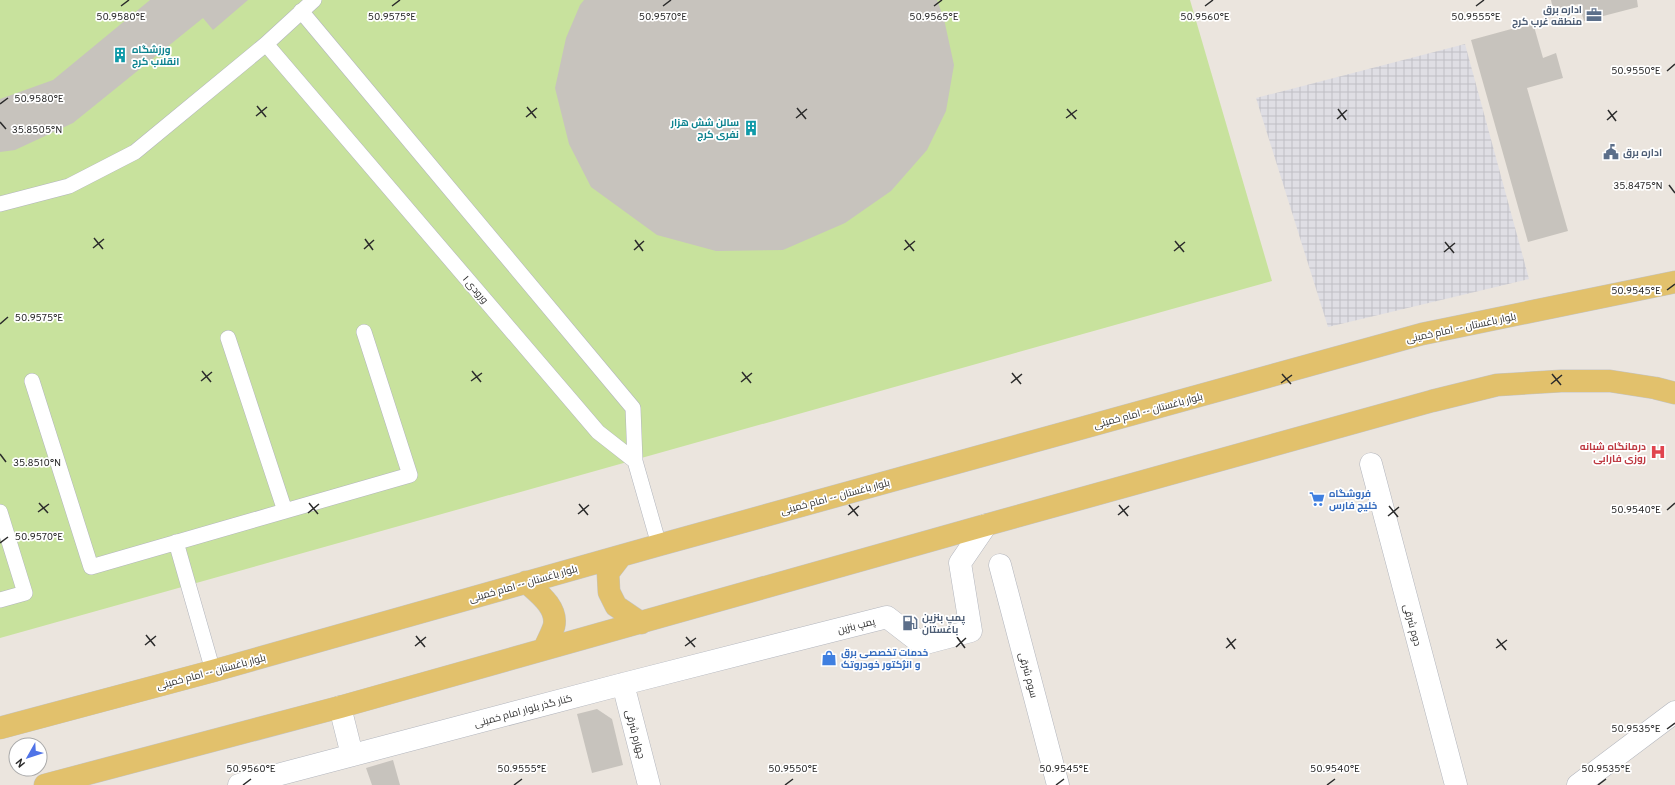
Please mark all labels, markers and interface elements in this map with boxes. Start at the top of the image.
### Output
place label: اداره برق منطقه غرب کرج [1512,4,1582,29]
office icon: اداره برق منطقه غرب کرج [1585,6,1603,24]
text: 50.9580°E [96,11,146,24]
text: 50.9575°E [368,11,416,24]
text: 50.9570°E [639,11,687,24]
text: 50.9565°E [909,11,959,24]
text: 50.9560°E [1180,11,1230,24]
text: 50.9555°E [1451,11,1501,24]
place label: ورزشگاه انقلاب کرج [132,44,179,69]
building icon: ورزشگاه انقلاب کرج [111,46,129,64]
text: 50.9550°E [1611,65,1661,78]
text: 50.9580°E [14,93,64,106]
place label: سالن شش هزار نفری کرج [670,117,739,142]
building icon: سالن شش هزار نفری کرج [742,119,760,137]
text: 35.8505°N [12,124,62,137]
public building icon: اداره برق [1602,143,1620,161]
place label: اداره برق [1623,147,1662,160]
text: 35.8475°N [1613,180,1663,193]
street label: ورودی ۱ [459,273,491,307]
text: 50.9545°E [1611,285,1661,298]
street label: بلوار باغستان -- امام خمینی [1405,310,1518,346]
text: 50.9575°E [15,312,63,325]
street label: بلوار باغستان -- امام خمینی [1092,391,1204,432]
place label: درمانگاه شبانه روزی فارابی [1580,441,1646,466]
hospital icon: درمانگاه شبانه روزی فارابی [1649,443,1667,461]
text: 35.8510°N [13,457,61,470]
street label: بلوار باغستان -- امام خمینی [779,477,891,518]
place label: فروشگاه خلیج فارس [1329,488,1377,513]
supermarket icon: فروشگاه خلیج فارس [1308,490,1326,508]
text: 50.9540°E [1611,504,1661,517]
text: 50.9570°E [15,531,63,544]
street label: بلوار باغستان -- امام خمینی [468,563,579,606]
street label: دوم شرقی [1400,603,1423,648]
place label: پمپ بنزین باغستان [922,612,965,637]
fuel station icon: پمپ بنزین باغستان [901,614,919,632]
street label: پمپ بنزین [836,615,877,637]
place label: خدمات تخصصی برق و انژکتور خودروتک [841,647,929,672]
shop icon: خدمات تخصصی برق و انژکتور خودروتک [820,649,838,667]
street label: سوم شرقی [1015,651,1040,700]
street label: بلوار باغستان -- امام خمینی [155,652,267,693]
street label: کنار گذر بلوار امام خمینی [473,692,574,731]
street label: چهارم شرقی [622,708,647,760]
text: 50.9535°E [1611,723,1661,736]
north arrow [8,737,48,777]
text: N [13,755,29,770]
text: 50.9560°E [226,763,276,776]
text: 50.9555°E [497,763,547,776]
text: 50.9550°E [768,763,818,776]
text: 50.9545°E [1039,763,1089,776]
text: 50.9540°E [1310,763,1360,776]
text: 50.9535°E [1581,763,1631,776]

